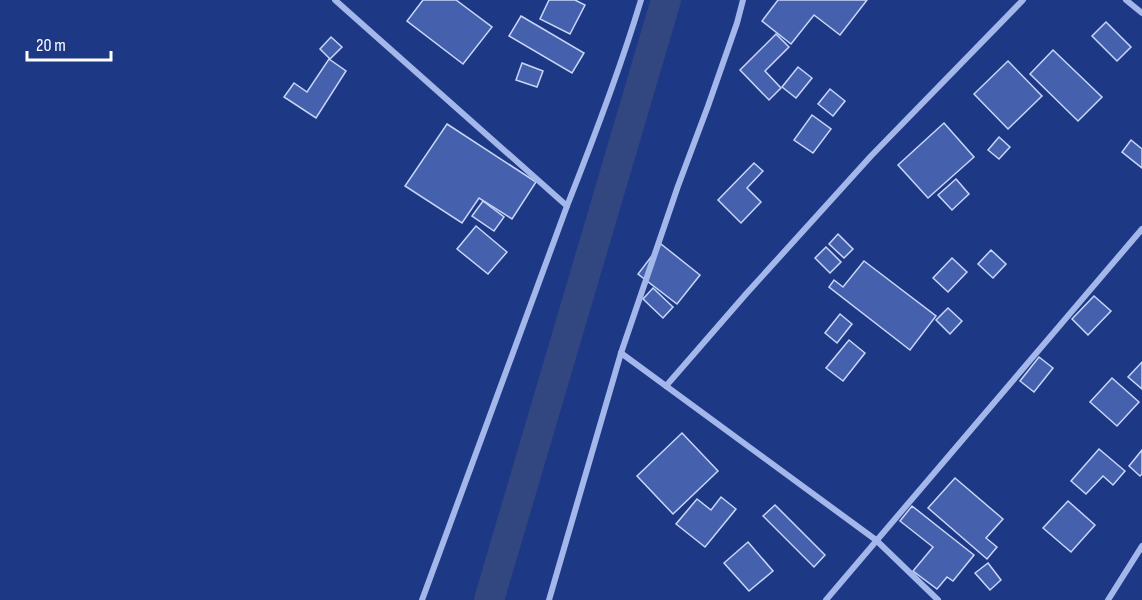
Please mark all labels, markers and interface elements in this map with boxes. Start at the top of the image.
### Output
scale bar [27,24,111,62]
text: 20 m [36,35,66,56]

